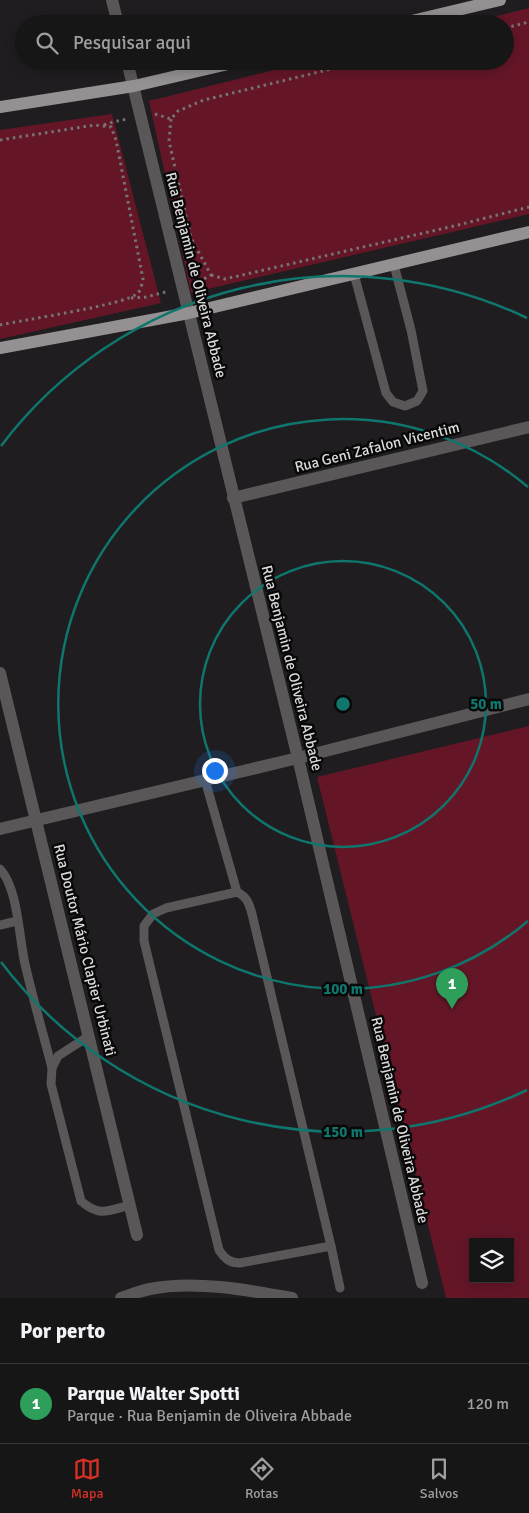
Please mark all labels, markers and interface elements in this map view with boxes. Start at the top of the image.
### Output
search box [15,15,514,70]
icon: search [33,29,61,57]
text: Pesquisar aqui [73,31,191,55]
street label: Rua Benjamin de Oliveira Abbade [162,170,230,380]
street label: Rua Geni Zafalon Vicentim [293,418,461,476]
street label: Rua Benjamin de Oliveira Abbade [258,563,326,773]
centre of rings [334,695,352,713]
text: 50 m [470,695,502,713]
your location [202,758,228,784]
street label: Rua Doutor Mário Clapier Urbinati [50,842,120,1058]
pin: 1 [436,968,468,1009]
text: 100 m [323,980,363,998]
street label: Rua Benjamin de Oliveira Abbade [367,1015,433,1225]
text: 150 m [323,1123,363,1141]
map controls [469,1238,514,1283]
button: layers [469,1238,514,1283]
text: Por perto [20,1318,105,1344]
text: Parque Walter Spotti [67,1382,240,1406]
text: 1 [32,1394,40,1414]
text: 120 m [467,1394,509,1414]
text: Parque · Rua Benjamin de Oliveira Abbade [67,1406,352,1426]
tab: Mapa [71,1455,104,1502]
tab: Rotas [245,1455,278,1502]
tab: Salvos [420,1455,458,1502]

